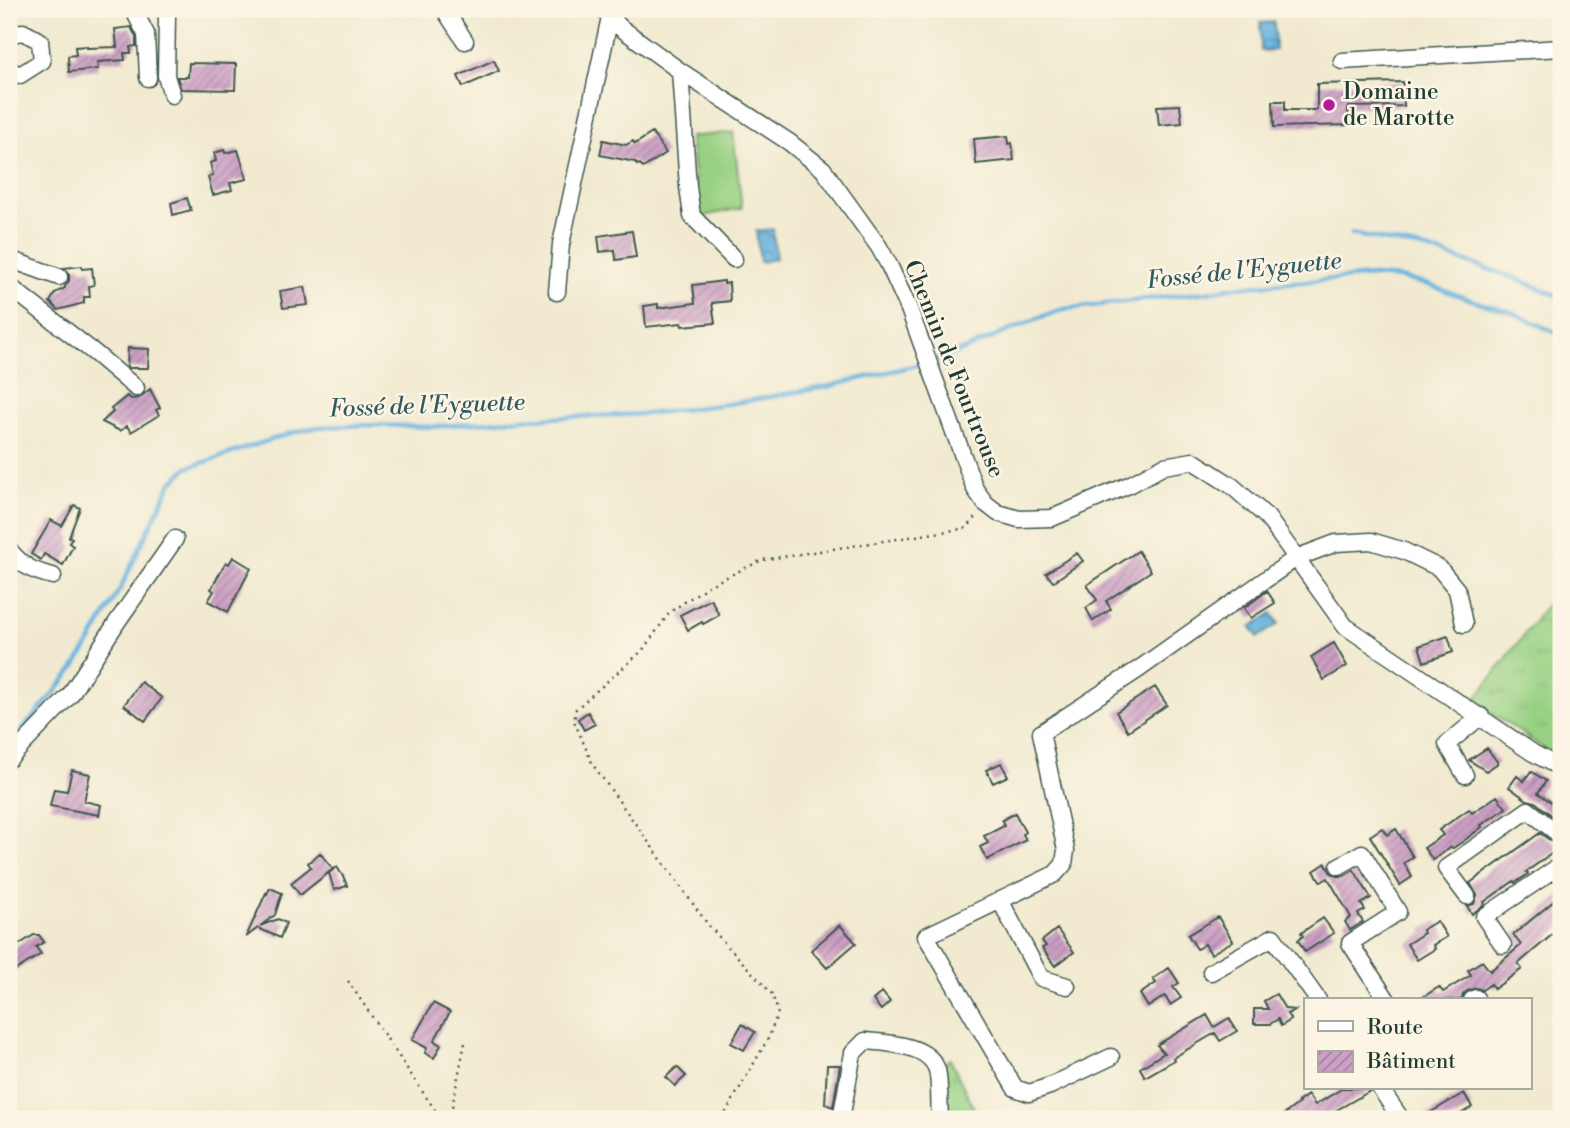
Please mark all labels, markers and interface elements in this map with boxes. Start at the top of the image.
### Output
place label: Domaine de Marotte [1343,78,1455,132]
marker: Domaine de Marotte [1321,97,1337,113]
water label: Fossé de l'Eyguette [1145,246,1343,296]
street label: Chemin de Fourtrouse [897,256,1011,482]
water label: Fossé de l'Eyguette [329,388,525,424]
legend [1304,998,1532,1090]
text: Route [1367,1015,1423,1041]
text: Bâtiment [1366,1049,1456,1075]

